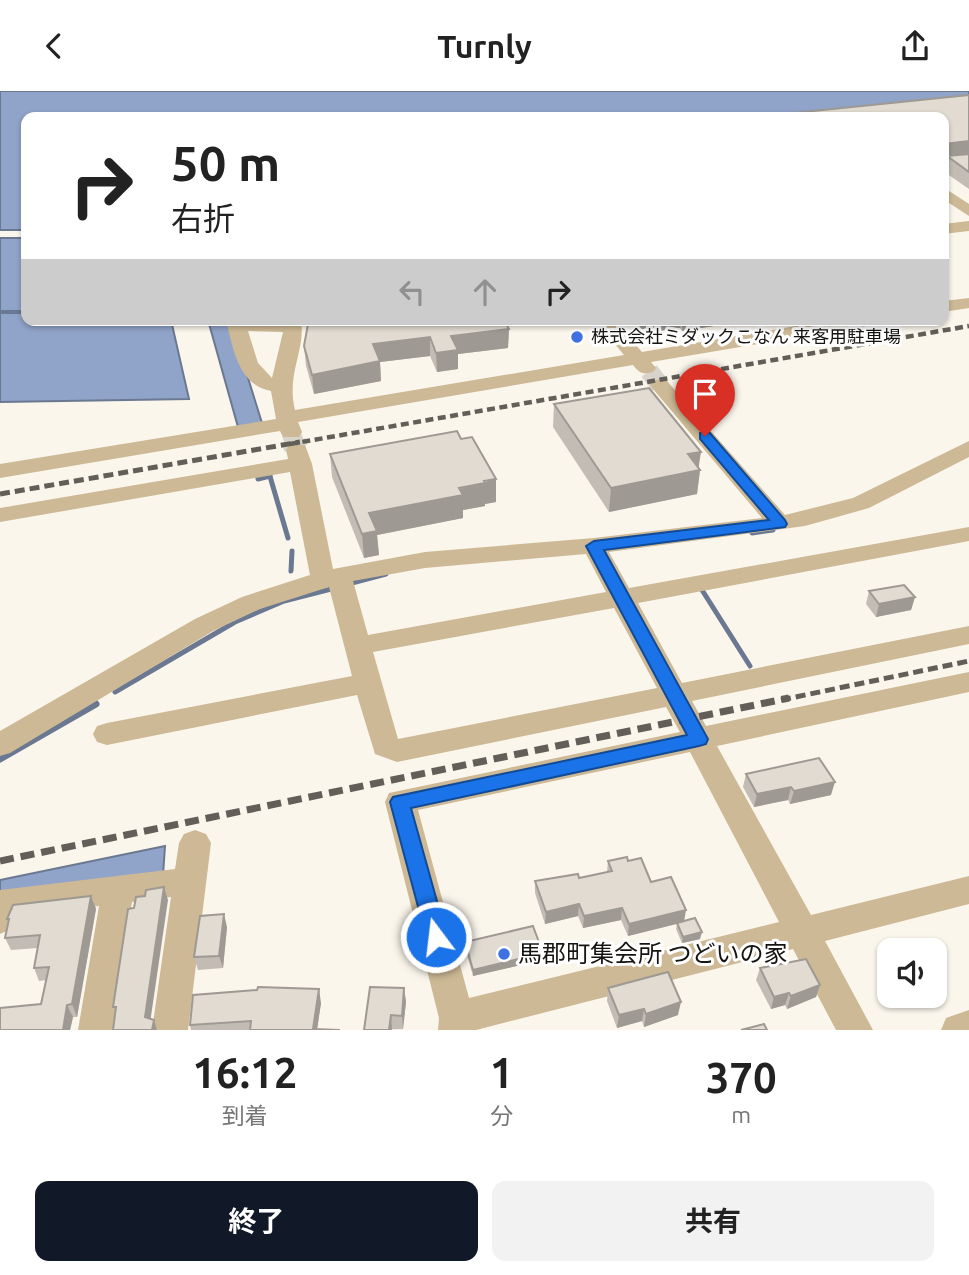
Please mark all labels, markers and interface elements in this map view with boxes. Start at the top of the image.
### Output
icon: back [35,27,73,65]
icon: share [896,27,934,65]
text: Turnly [437,28,532,64]
text: 50 m [171,135,280,190]
icon: right [56,140,147,231]
text: 右折 [171,200,235,236]
icon: left [393,273,431,311]
icon: ahead [466,273,504,311]
icon: right [539,273,577,311]
place label: 株式会社ミダックこなん 来客用駐車場 [591,326,901,346]
marker: 株式会社ミダックこなん 来客用駐車場 [569,329,585,345]
pin [675,364,735,436]
icon: arrive [686,375,724,413]
position arrow [399,900,473,974]
map controls [877,938,947,1008]
button: sound [877,938,947,1008]
place label: 馬郡町集会所 つどいの家 [518,940,788,967]
marker: 馬郡町集会所 つどいの家 [496,946,512,962]
text: 16:12 [192,1049,297,1096]
text: 1 [490,1049,513,1096]
text: 370 [706,1054,777,1101]
text: m [731,1102,751,1127]
text: 到着 [222,1103,268,1128]
text: 分 [490,1103,513,1128]
button: 終了 [35,1181,478,1261]
button: 共有 [492,1181,934,1261]

